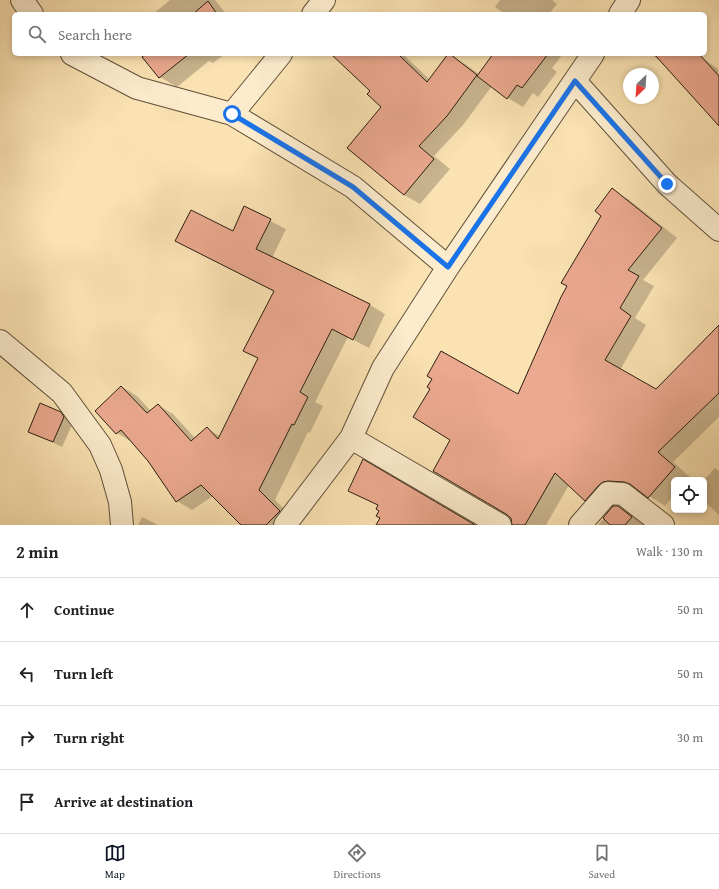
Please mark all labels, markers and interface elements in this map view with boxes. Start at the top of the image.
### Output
search box [12,12,707,56]
icon: search [26,23,48,45]
text: Search here [58,24,132,45]
north arrow [623,68,659,104]
route start [223,105,241,123]
route end [658,175,676,193]
map controls [671,477,707,513]
button: locate [671,477,707,513]
text: 2 min [16,539,58,564]
text: Walk · 130 m [636,542,703,561]
icon: ahead [16,599,38,621]
text: Continue [54,599,115,620]
text: 50 m [677,600,703,619]
icon: left [16,663,38,685]
text: Turn left [54,663,113,684]
text: 50 m [677,664,703,683]
icon: right [16,727,38,749]
text: Turn right [54,727,125,748]
text: 30 m [677,728,703,747]
icon: arrive [16,791,38,813]
text: Arrive at destination [54,791,193,812]
tab: Map [104,842,126,882]
tab: Directions [334,842,381,882]
tab: Saved [588,842,615,882]

